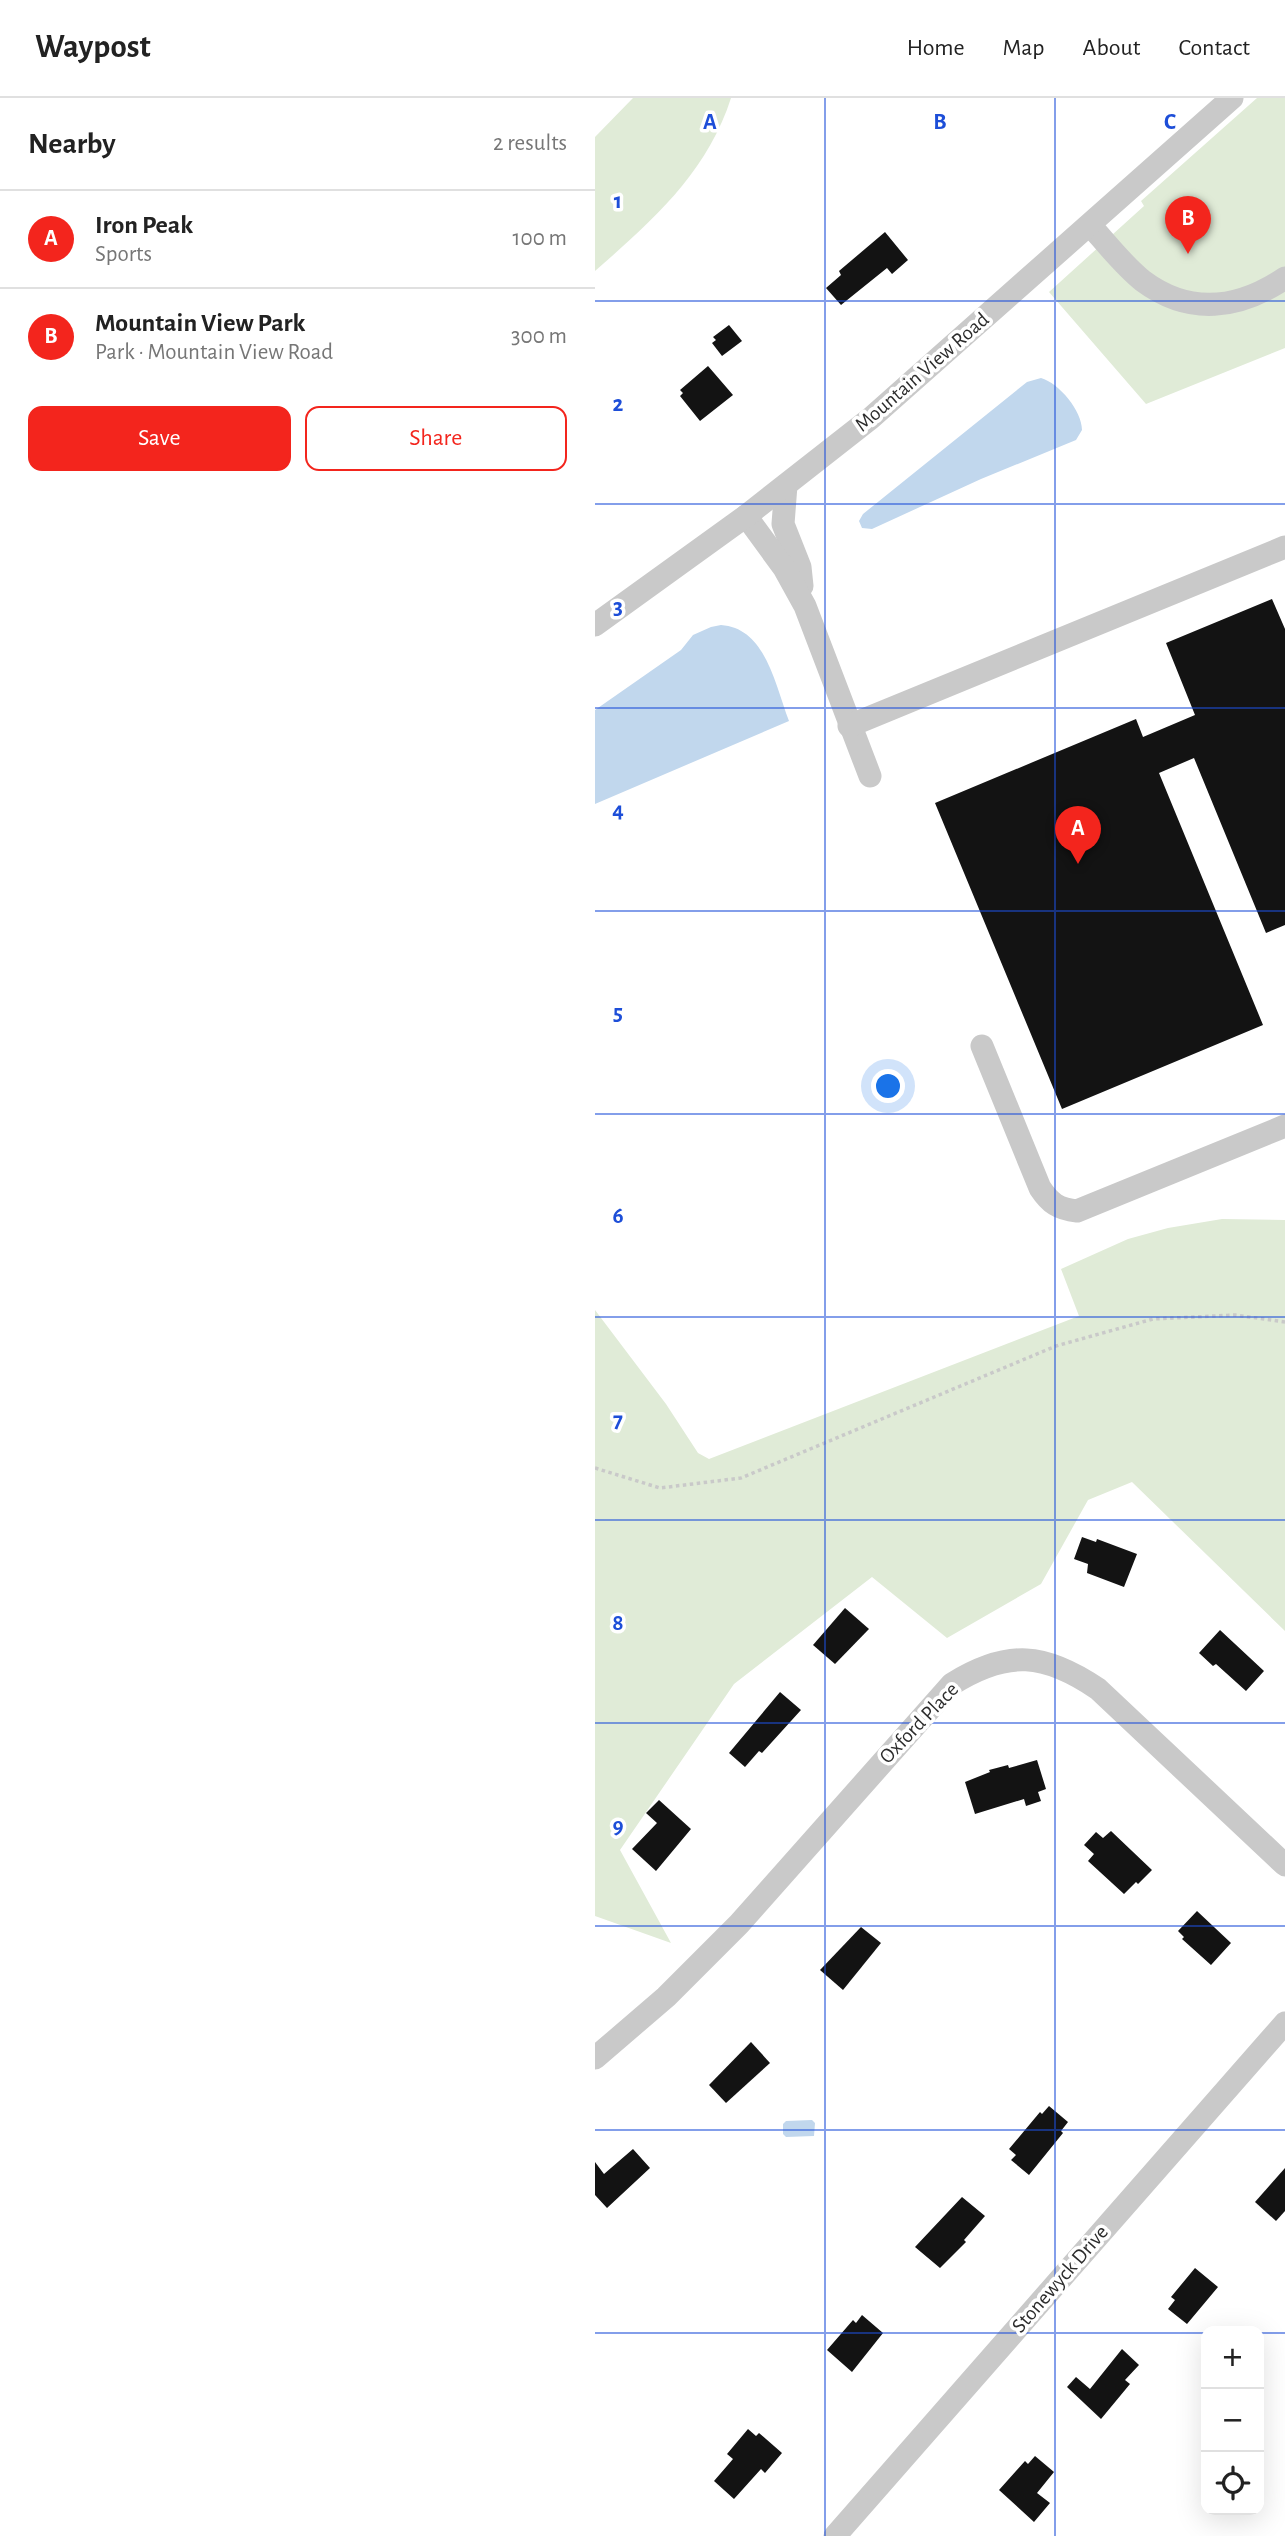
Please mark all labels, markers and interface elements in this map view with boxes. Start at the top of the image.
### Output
text: Waypost [35,31,151,64]
text: Home [907,36,965,60]
text: Map [1003,36,1045,60]
text: About [1083,36,1140,60]
text: Contact [1178,36,1250,60]
text: A [703,111,717,134]
text: B [933,111,947,134]
text: C [1164,111,1176,134]
text: Nearby [28,129,116,159]
text: 2 results [493,132,567,155]
text: 1 [614,190,622,213]
pin: B [1165,196,1211,254]
text: Iron Peak [95,212,193,238]
text: A [44,227,58,250]
text: 100 m [513,227,567,250]
text: Sports [95,243,152,266]
street label: Mountain View Road [851,308,993,436]
text: Mountain View Park [95,310,305,336]
text: B [44,325,58,348]
text: 300 m [511,325,567,348]
text: Park · Mountain View Road [95,341,333,364]
text: 2 [613,393,624,416]
button: Save [28,406,291,471]
button: Share [305,406,567,471]
text: 3 [613,596,623,619]
text: 4 [612,799,624,822]
pin: A [1055,806,1101,864]
text: 5 [613,1002,623,1025]
your location [871,1069,905,1103]
text: 6 [612,1205,624,1228]
text: 7 [613,1409,623,1432]
text: 8 [612,1612,624,1635]
street label: Oxford Place [876,1679,962,1767]
text: 9 [612,1815,624,1838]
street label: Stonewyck Drive [1008,2221,1112,2337]
map controls [1201,2326,1264,2515]
button: + [1201,2326,1264,2389]
button: − [1201,2389,1264,2452]
button: locate [1201,2452,1264,2515]

